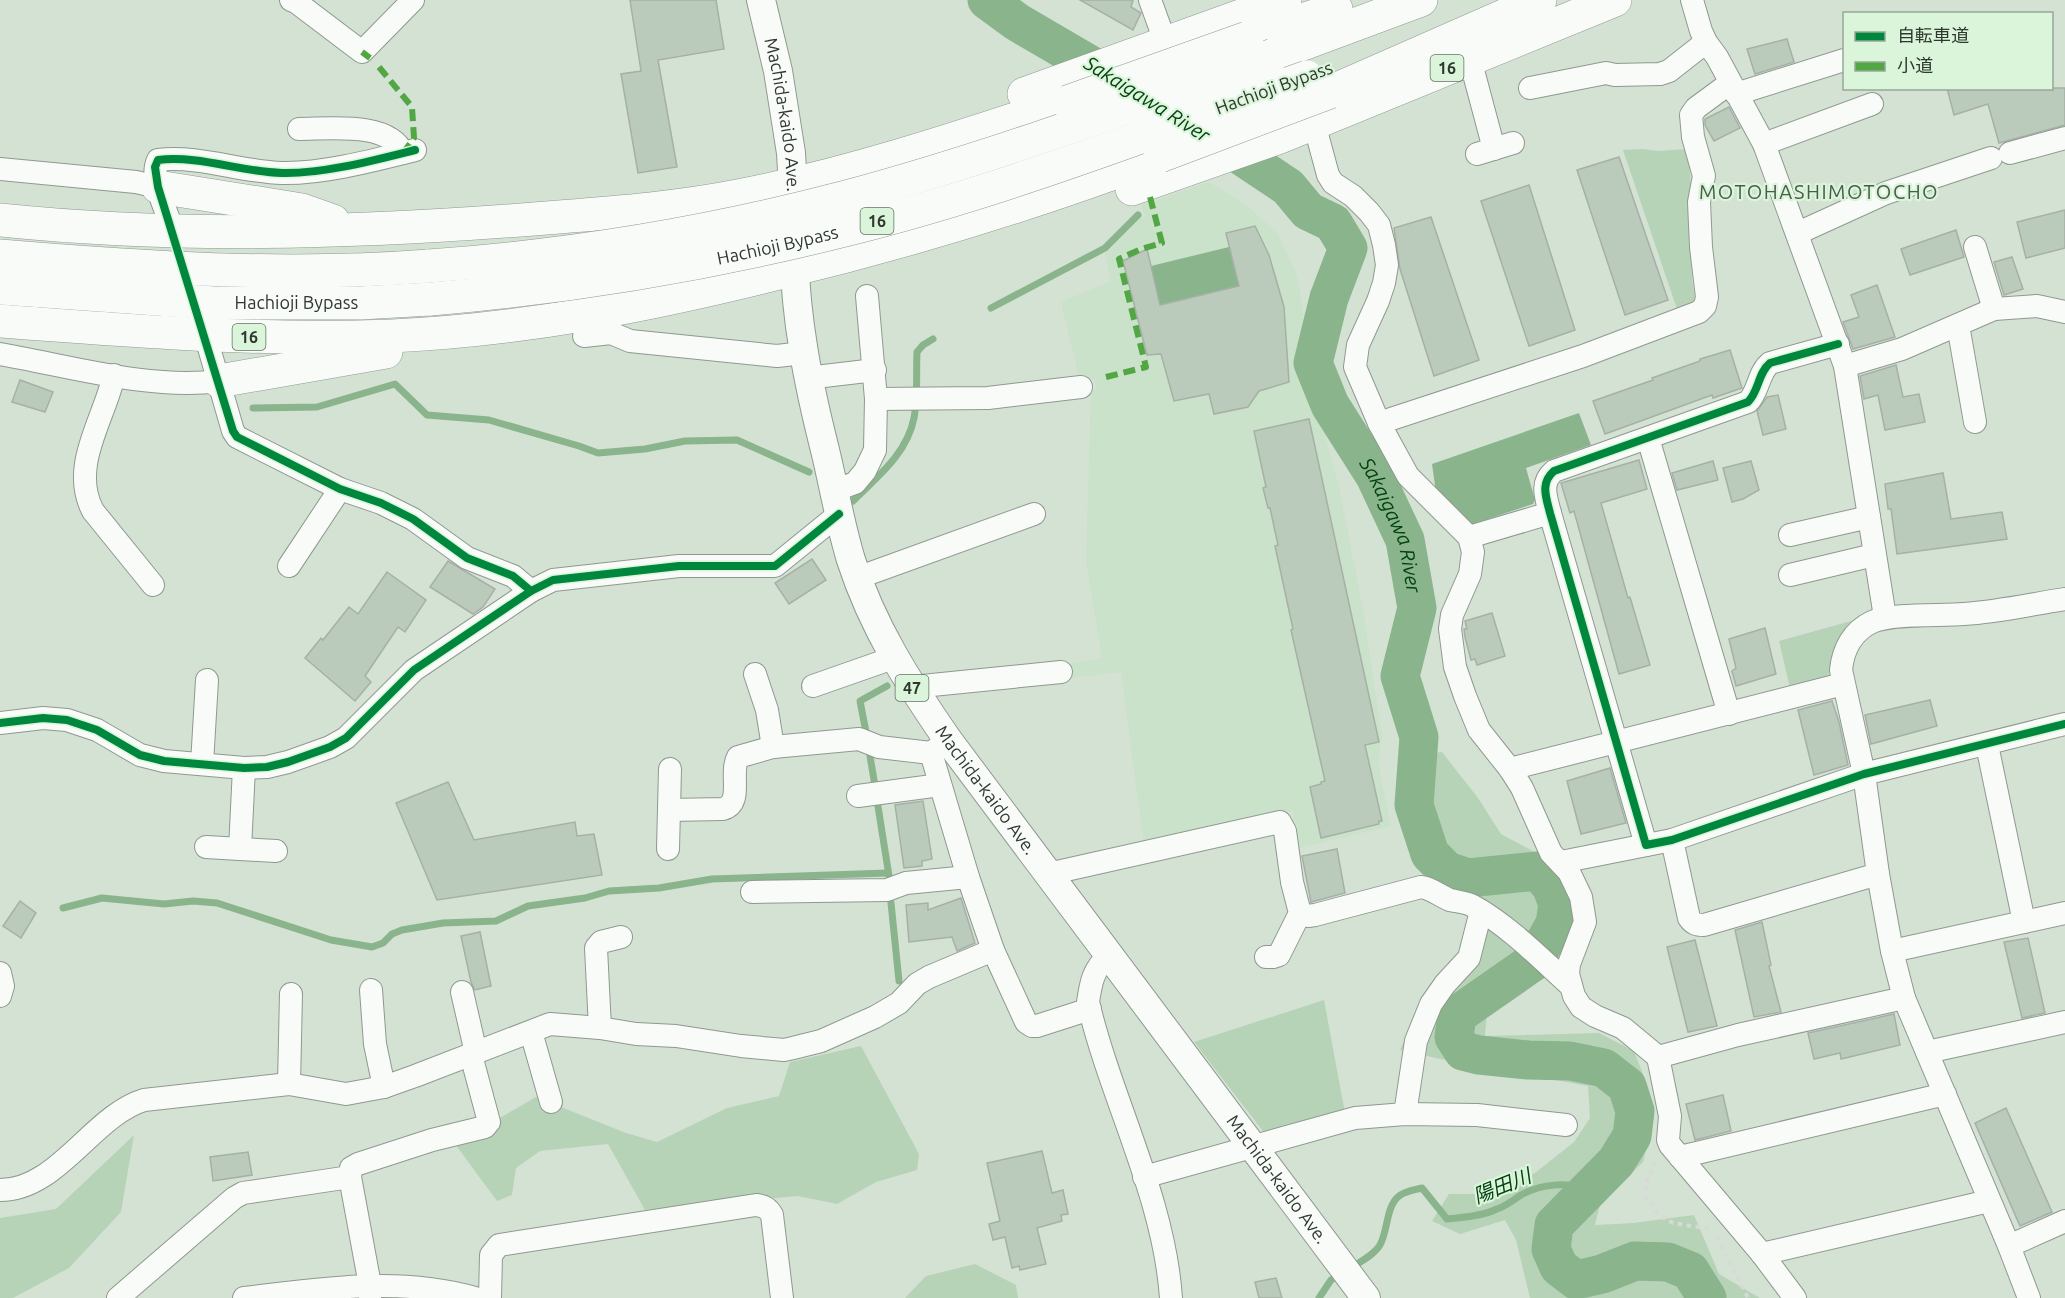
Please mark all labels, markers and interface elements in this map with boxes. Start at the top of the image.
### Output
legend [1843,12,2053,90]
text: 自転車道 [1897,25,1969,45]
street label: Machida-kaido Ave. [761,36,804,192]
water label: Sakaigawa River [1079,50,1215,147]
road number: 16 [1430,55,1464,81]
text: 小道 [1897,55,1933,75]
street label: Hachioji Bypass [1212,56,1335,118]
district label: MOTOHASHIMOTOCHO [1699,180,1939,203]
road number: 16 [860,208,894,234]
street label: Hachioji Bypass [715,221,840,268]
street label: Hachioji Bypass [235,292,359,312]
road number: 16 [232,324,266,350]
water label: Sakaigawa River [1355,452,1426,596]
road number: 47 [896,675,928,701]
street label: Machida-kaido Ave. [932,721,1041,858]
street label: Machida-kaido Ave. [1223,1110,1332,1247]
water label: 陽田川 [1470,1163,1536,1207]

